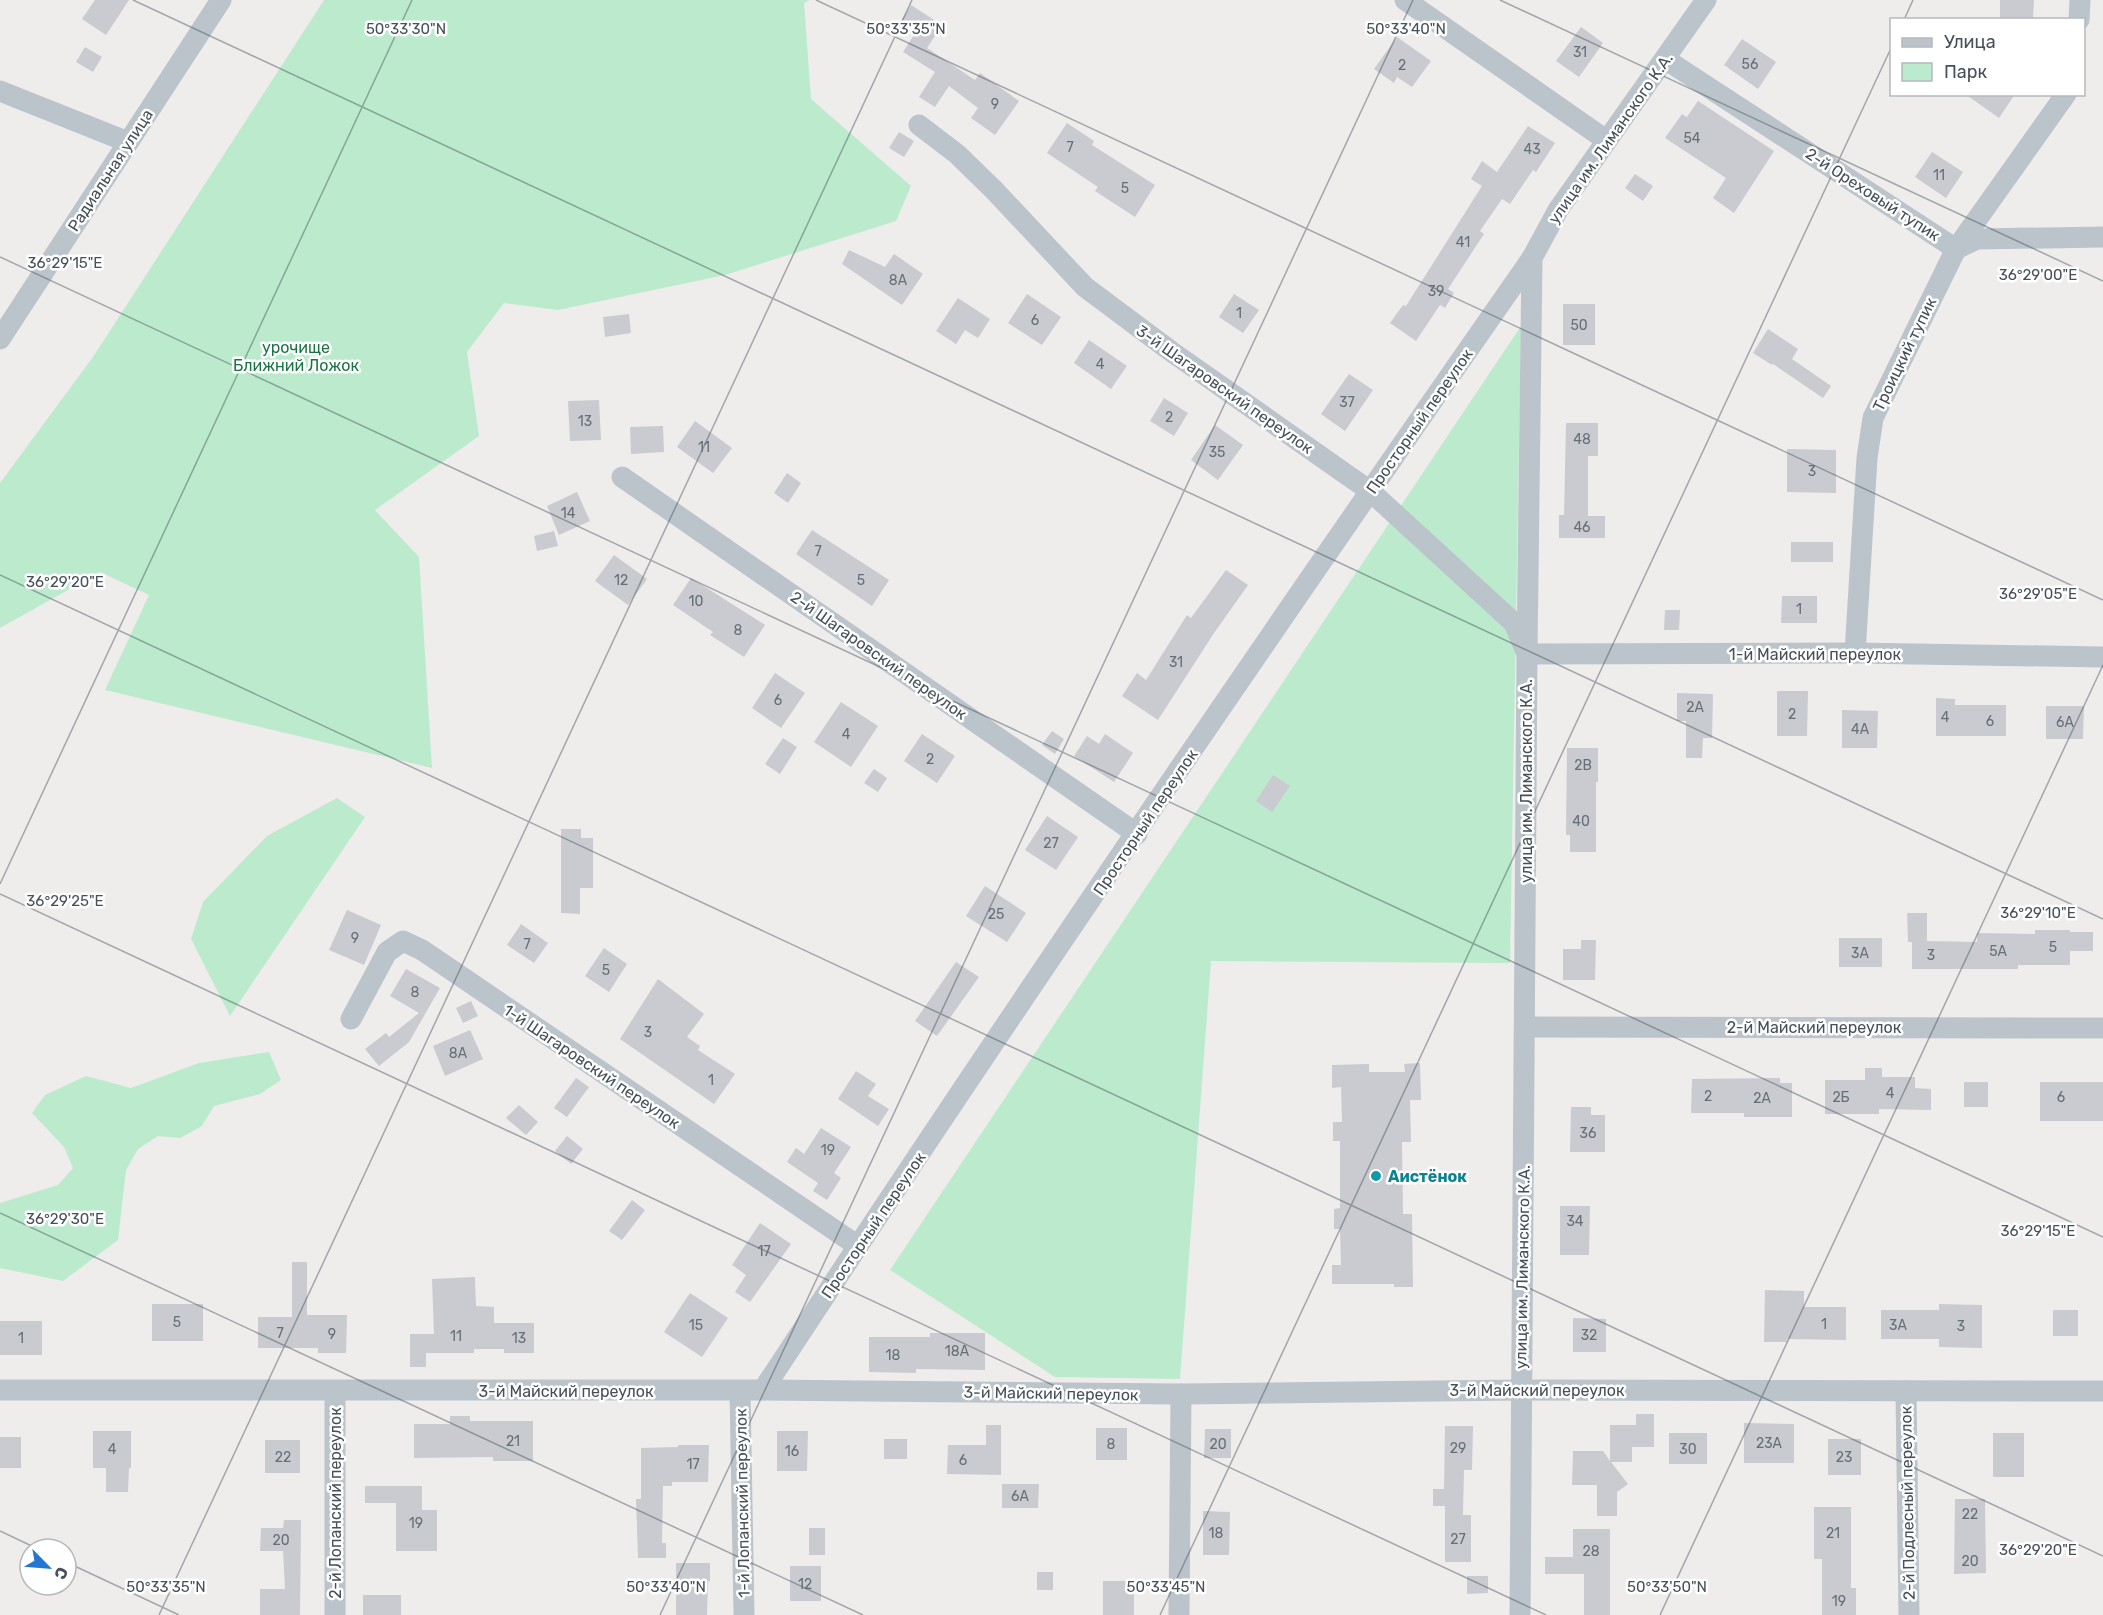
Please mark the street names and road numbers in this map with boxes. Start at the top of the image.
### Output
street label: улица им. Лиманского К.А. [1544,49,1677,227]
street label: Радиальная улица [64,106,157,235]
street label: 2-й Ореховый тупик [1802,144,1944,245]
street label: Троицкий тупик [1869,294,1940,414]
street label: 3-й Шагаровский переулок [1133,321,1317,458]
street label: Просторный переулок [1362,345,1477,497]
street label: 2-й Шагаровский переулок [787,587,971,724]
street label: 1-й Майский переулок [1729,645,1902,664]
street label: улица им. Лиманского К.А. [1517,679,1536,883]
street label: Просторный переулок [1089,745,1202,899]
street label: 1-й Шагаровский переулок [500,1000,684,1133]
street label: 2-й Майский переулок [1727,1018,1902,1037]
street label: Просторный переулок [817,1148,930,1302]
street label: улица им. Лиманского К.А. [1511,1165,1534,1369]
street label: 3-й Майский переулок [1449,1381,1625,1400]
street label: 3-й Майский переулок [478,1382,654,1401]
street label: 3-й Майский переулок [963,1382,1139,1405]
street label: 2-й Подлесный переулок [1896,1405,1919,1600]
street label: 2-й Лопанский переулок [326,1407,345,1599]
street label: 1-й Лопанский переулок [731,1408,754,1598]

